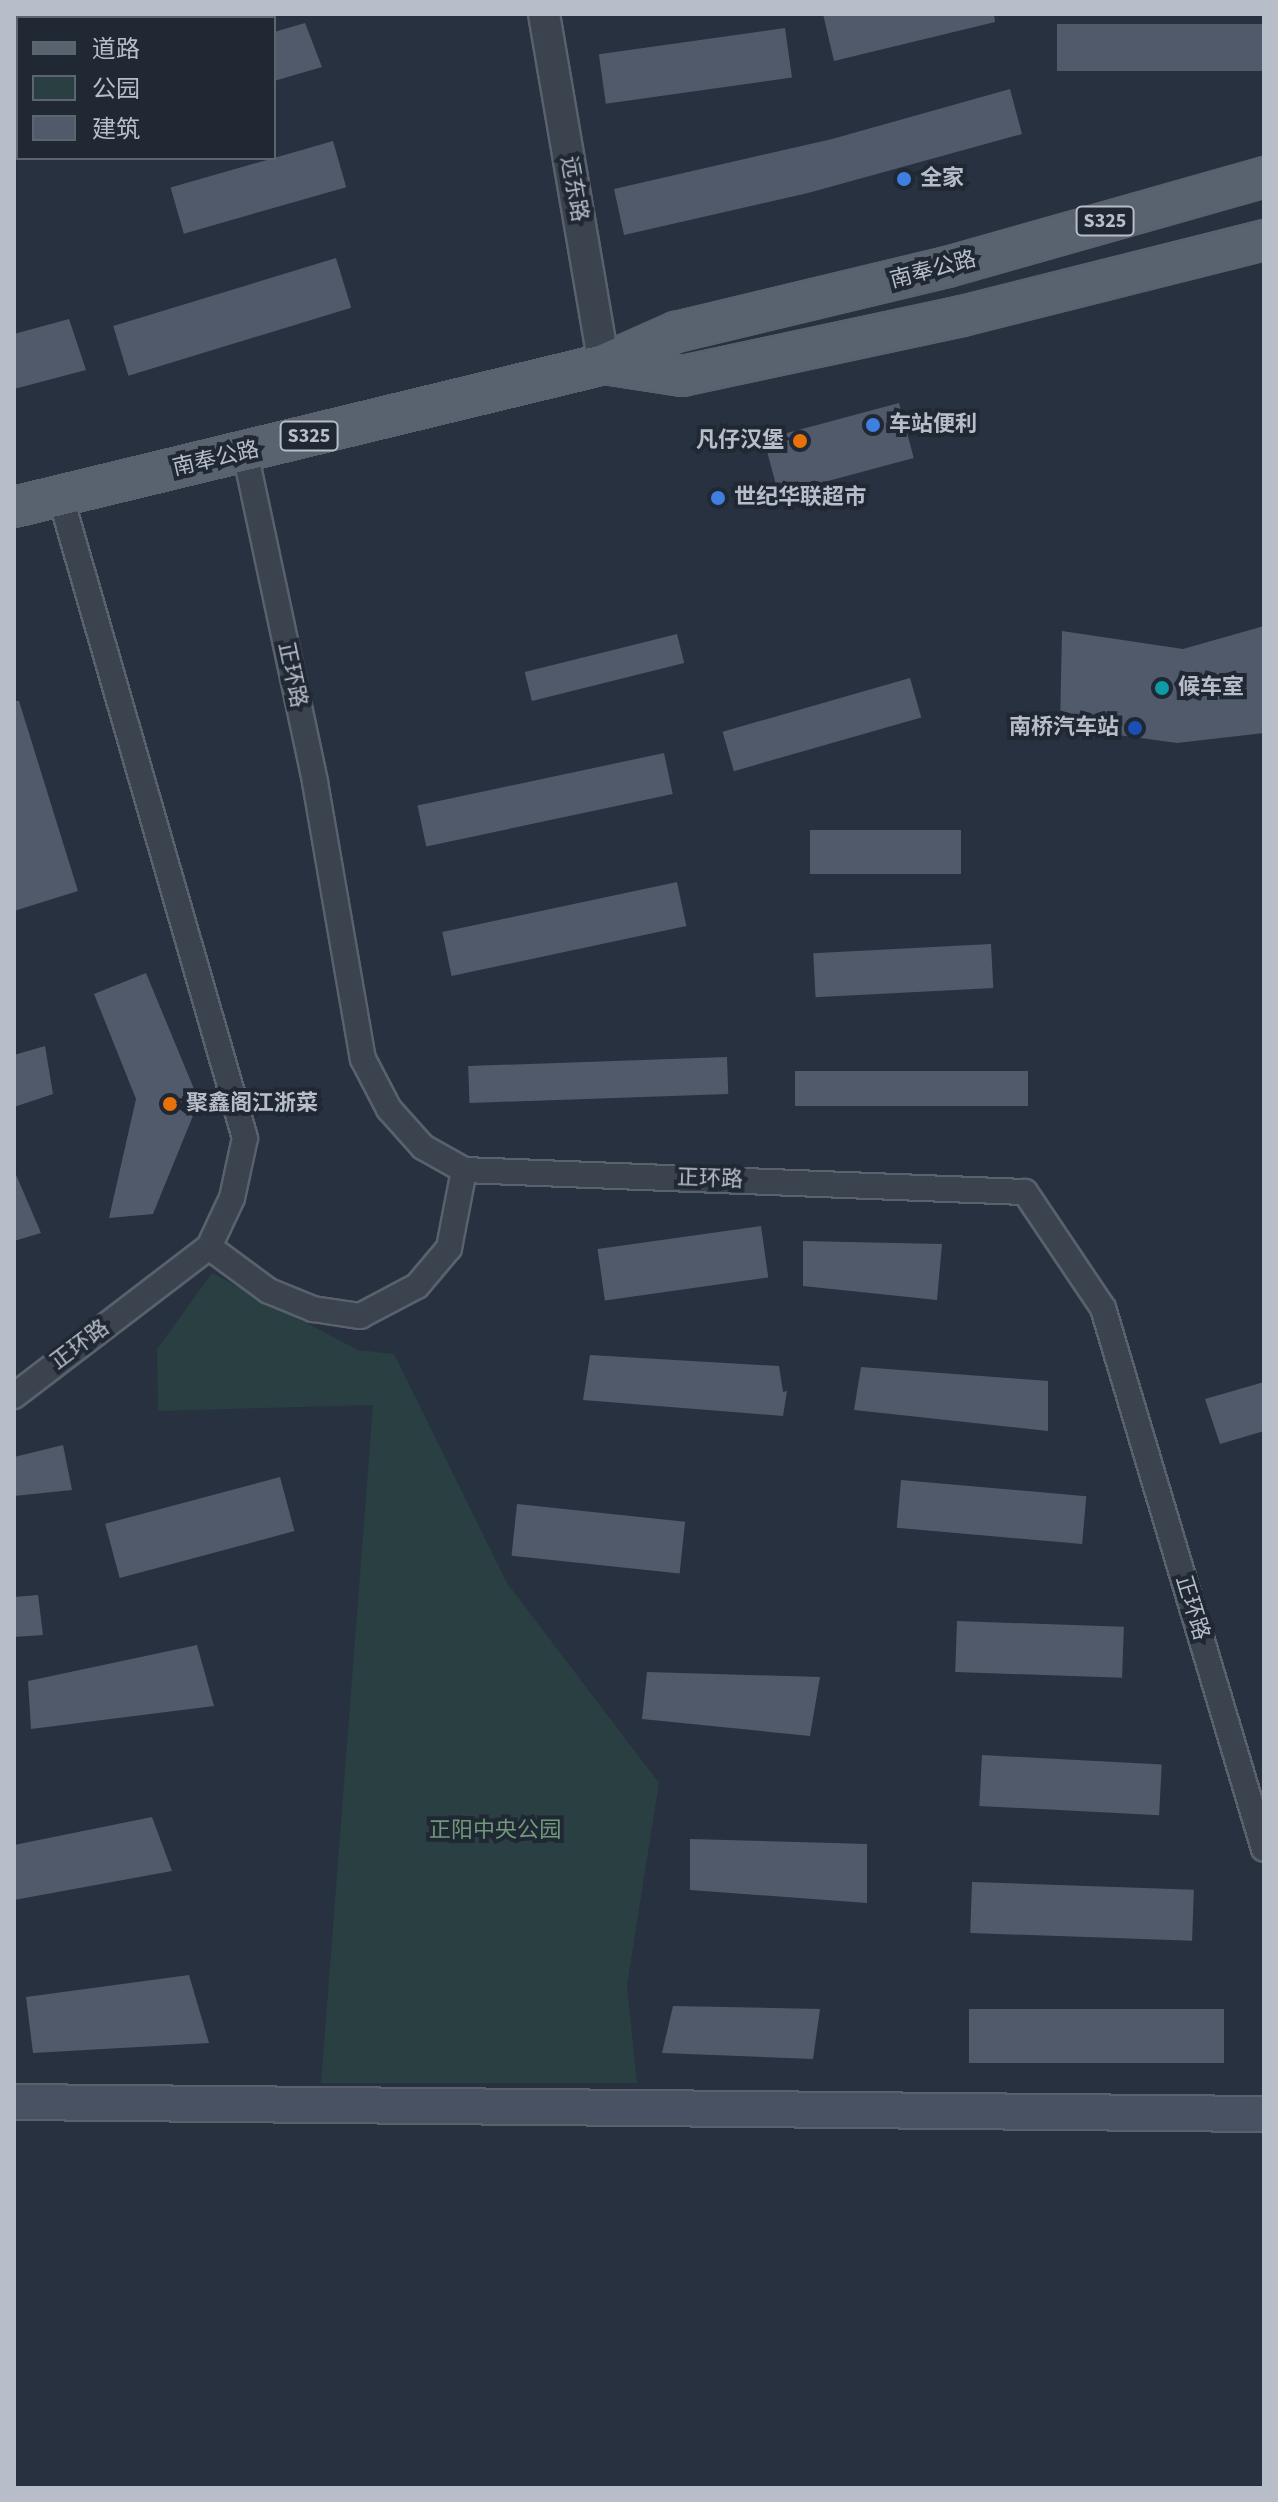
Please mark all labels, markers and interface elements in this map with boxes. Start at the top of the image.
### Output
legend [16,16,276,160]
text: 道路 [92,32,140,67]
text: 公园 [92,72,140,107]
text: 建筑 [92,112,140,147]
street label: 远东路 [555,154,593,224]
place label: 全家 [920,166,964,192]
marker: 全家 [895,170,913,188]
road number: S325 [1075,205,1135,237]
street label: 南奉公路 [887,246,979,294]
place label: 车站便利 [889,412,977,438]
marker: 车站便利 [864,416,882,434]
road number: S325 [279,420,339,452]
place label: 凡仔汉堡 [696,428,784,454]
marker: 凡仔汉堡 [791,432,809,450]
street label: 南奉公路 [170,436,262,482]
place label: 世纪华联超市 [734,485,866,511]
marker: 世纪华联超市 [709,489,727,507]
street label: 正环路 [272,640,312,710]
place label: 候车室 [1178,675,1244,701]
marker: 候车室 [1153,679,1171,697]
place label: 南桥汽车站 [1009,715,1119,741]
marker: 南桥汽车站 [1126,719,1144,737]
place label: 聚鑫阁江浙菜 [186,1091,318,1117]
marker: 聚鑫阁江浙菜 [161,1095,179,1113]
street label: 正环路 [677,1165,743,1193]
street label: 正环路 [46,1315,114,1375]
street label: 正环路 [1170,1573,1214,1643]
park label: 正阳中央公园 [429,1818,561,1844]

